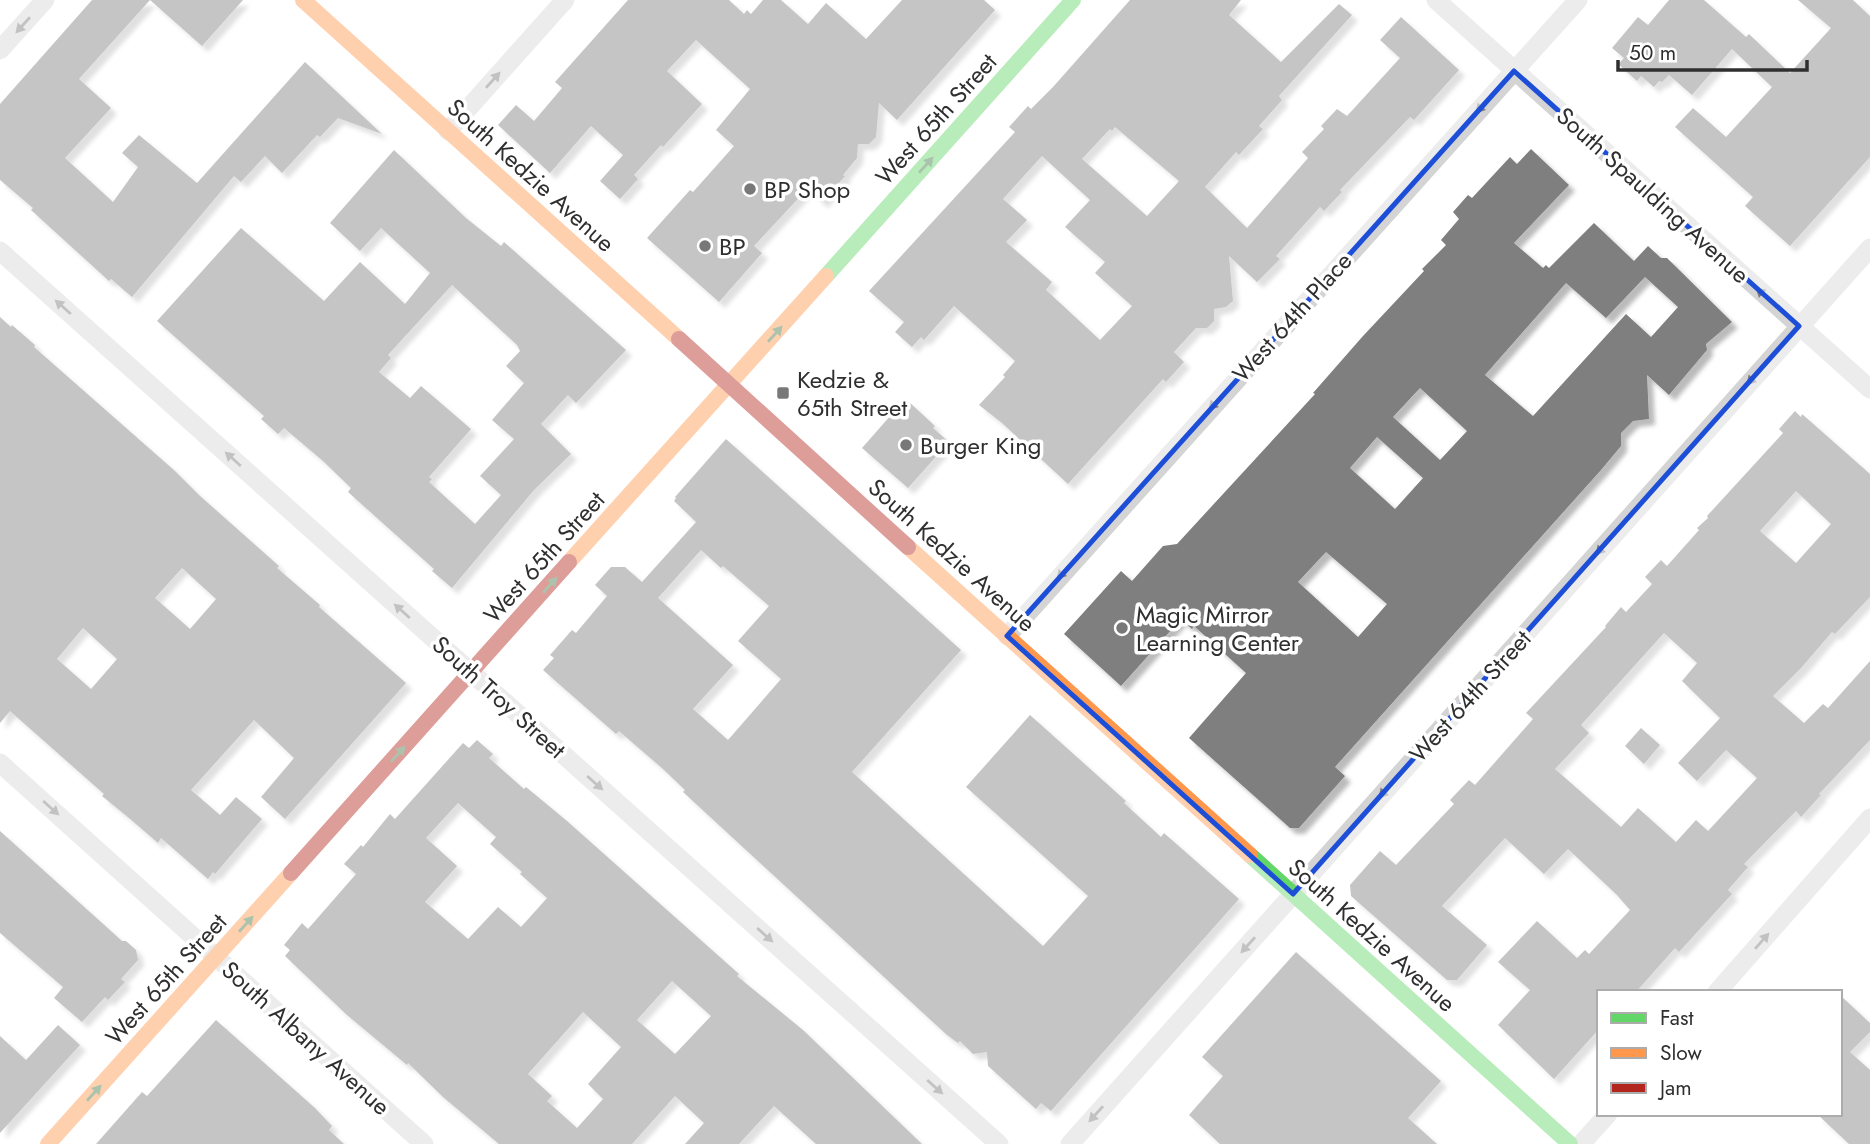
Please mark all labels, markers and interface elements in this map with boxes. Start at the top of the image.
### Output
one-way arrow [15,16,31,33]
scale bar [1618,28,1807,72]
text: 50 m [1629,38,1676,68]
street label: West 65th Street [867,45,1005,193]
one-way arrow [485,71,501,89]
street label: South Kedzie Avenue [439,90,623,260]
one-way arrow [1475,96,1491,114]
street label: South Spaulding Avenue [1549,99,1757,291]
one-way arrow [918,156,933,173]
place label: BP Shop [764,172,850,207]
marker: BP Shop [742,181,758,197]
place label: BP [719,229,746,264]
marker: BP [697,238,713,254]
street label: West 64th Place [1224,244,1360,390]
one-way arrow [1756,288,1773,303]
one-way arrow [55,300,72,316]
one-way arrow [766,326,782,343]
place label: Kedzie & 65th Street [797,362,907,425]
one-way arrow [1746,368,1762,386]
marker: Kedzie & 65th Street [775,385,791,401]
one-way arrow [1208,393,1224,411]
place label: Burger King [920,428,1041,463]
marker: Burger King [898,437,914,453]
one-way arrow [224,451,242,467]
street label: South Kedzie Avenue [860,470,1044,640]
street label: West 65th Street [475,483,613,631]
one-way arrow [1595,538,1611,556]
one-way arrow [1056,562,1072,580]
one-way arrow [542,576,558,594]
place label: Magic Mirror Learning Center [1136,597,1300,660]
one-way arrow [393,603,411,619]
marker: Magic Mirror Learning Center [1114,620,1130,636]
street label: West 64th Street [1401,622,1539,770]
street label: South Troy Street [424,627,574,767]
one-way arrow [390,746,405,763]
one-way arrow [587,775,604,791]
one-way arrow [1378,781,1394,799]
one-way arrow [42,800,59,816]
street label: South Kedzie Avenue [1280,850,1464,1020]
street label: West 65th Street [97,905,235,1053]
one-way arrow [237,916,253,933]
one-way arrow [756,927,774,943]
one-way arrow [1754,932,1769,949]
one-way arrow [1240,936,1256,954]
street label: South Albany Avenue [214,953,398,1123]
legend [1597,990,1842,1116]
text: Fast [1660,1003,1693,1033]
text: Slow [1660,1038,1702,1068]
text: Jam [1657,1073,1692,1103]
one-way arrow [926,1079,943,1094]
one-way arrow [86,1084,102,1102]
one-way arrow [1089,1106,1104,1123]

